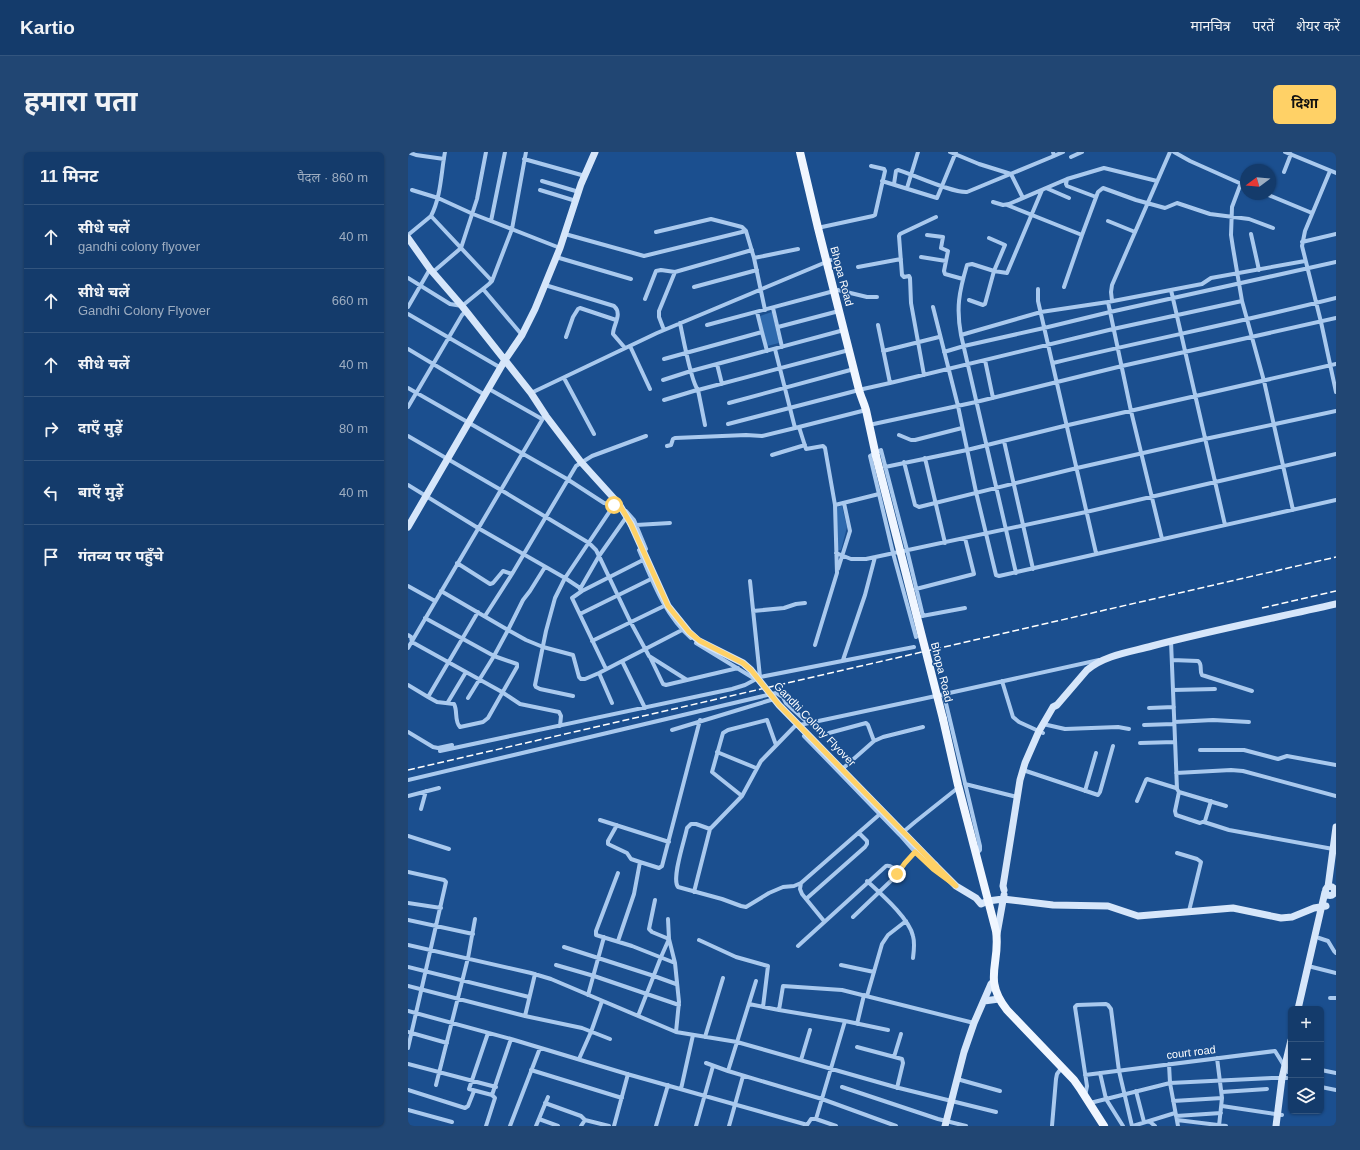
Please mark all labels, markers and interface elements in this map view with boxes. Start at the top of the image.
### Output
text: Kartio [20,17,75,38]
text: मानचित्र [1191,18,1231,34]
text: परतें [1253,18,1274,34]
text: शेयर करें [1296,18,1340,34]
button: दिशा [1273,85,1336,124]
text: हमारा पता [24,86,138,117]
north arrow [1240,164,1276,200]
text: 11 मिनट [40,167,98,186]
text: पैदल · 860 m [297,170,368,185]
text: सीधे चलें [78,219,129,236]
icon: ahead [40,226,62,248]
text: 40 m [339,229,368,244]
text: gandhi colony flyover [78,239,200,254]
street label: Bhopa Road [828,245,856,307]
text: सीधे चलें [78,283,129,300]
icon: ahead [40,290,62,312]
text: 660 m [332,293,368,308]
text: Gandhi Colony Flyover [78,303,210,318]
icon: ahead [40,354,62,376]
text: सीधे चलें [78,355,129,372]
text: 40 m [339,357,368,372]
icon: right [40,418,62,440]
text: दाएँ मुड़ें [78,419,122,436]
text: 80 m [339,421,368,436]
icon: left [40,482,62,504]
text: बाएँ मुड़ें [78,483,123,500]
text: 40 m [339,485,368,500]
route start [605,496,623,514]
icon: arrive [40,546,62,568]
text: गंतव्य पर पहुँचे [78,547,163,564]
street label: Bhopa Road [929,641,955,703]
street label: Gandhi Colony Flyover [772,680,858,769]
route end [888,865,906,883]
map controls [1288,1006,1324,1114]
button: + [1288,1006,1324,1042]
button: − [1288,1042,1324,1078]
street label: court road [1166,1043,1216,1061]
button: layers [1288,1078,1324,1114]

